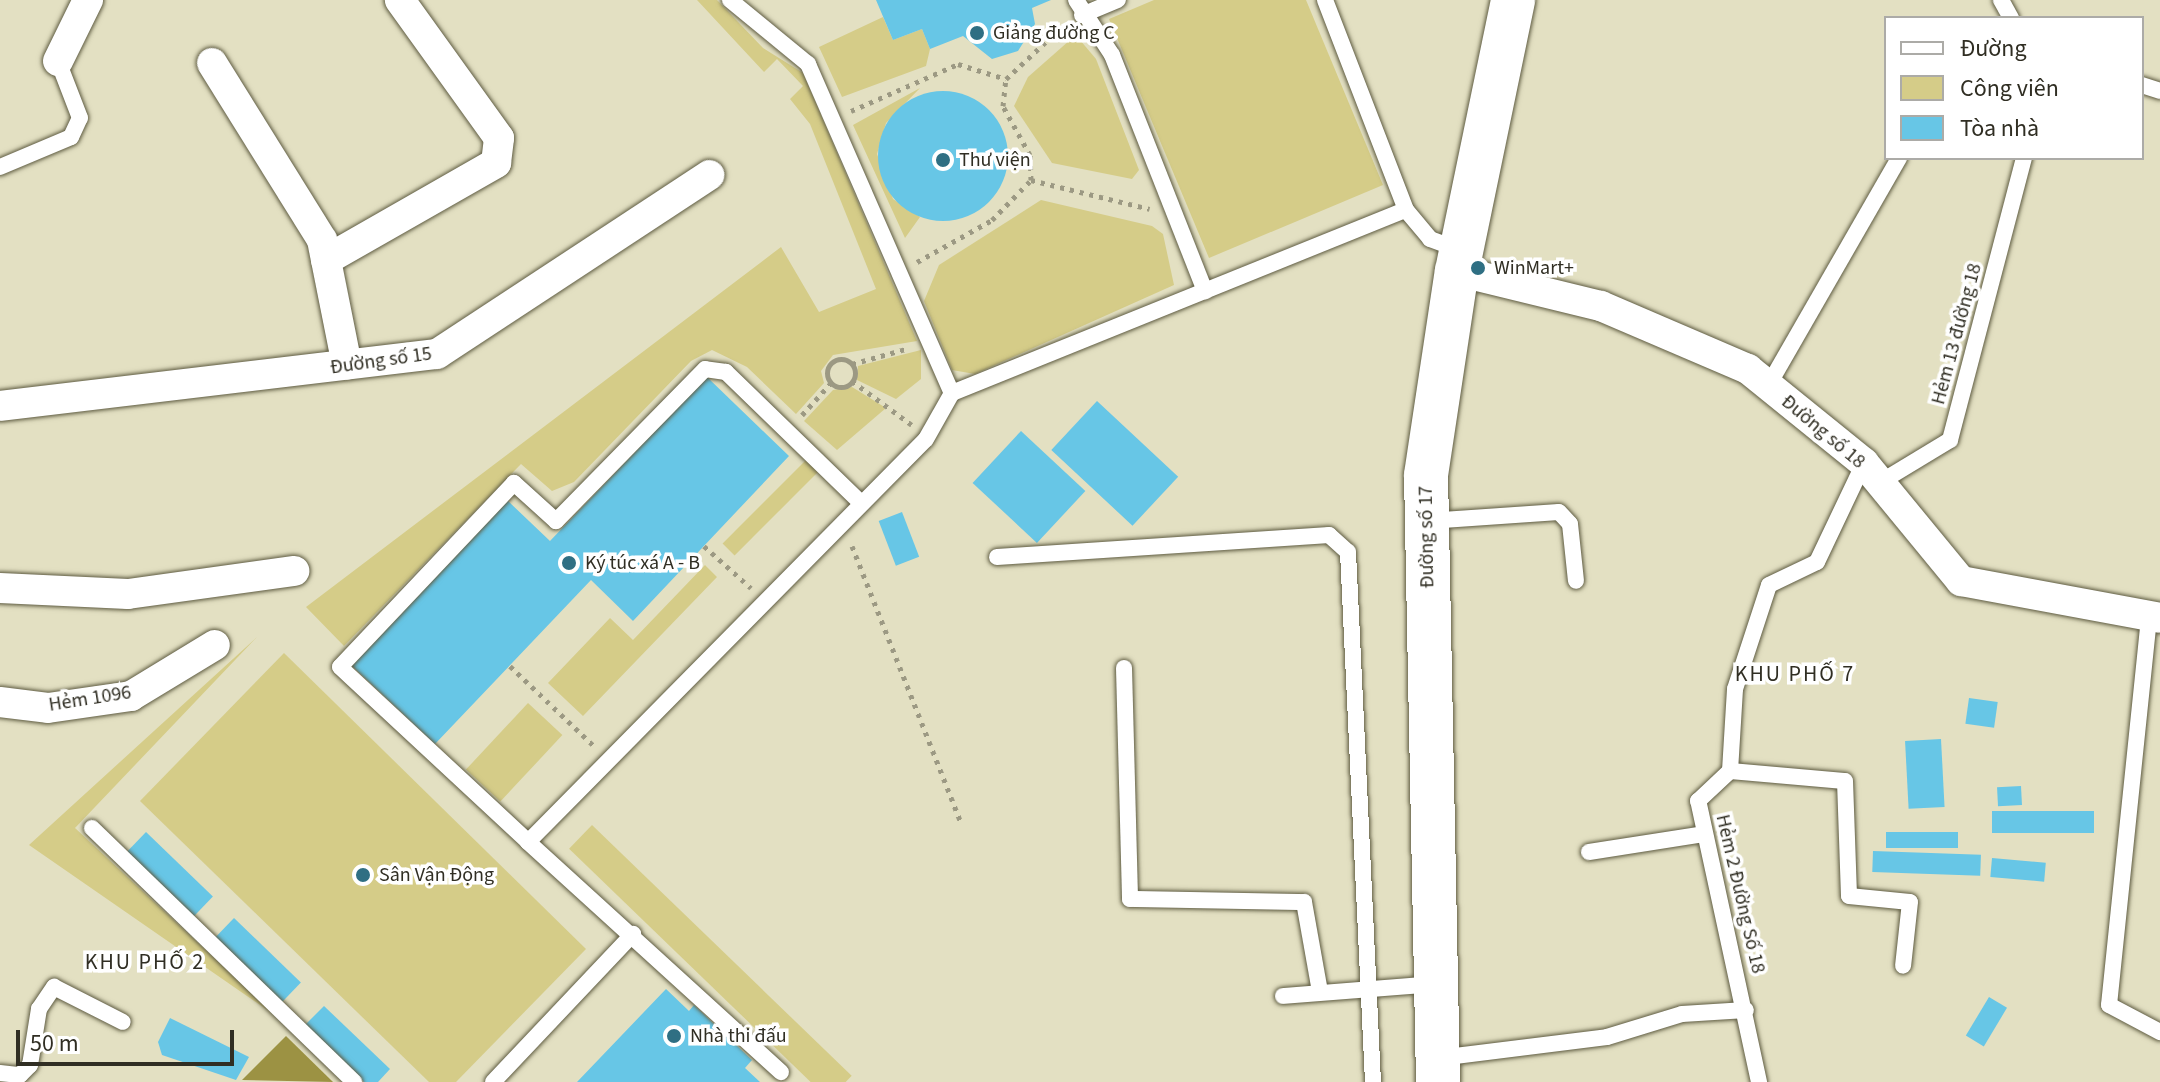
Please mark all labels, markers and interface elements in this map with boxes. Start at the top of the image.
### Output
legend [1884,16,2144,160]
place label: Giảng đường C [993,21,1115,45]
marker: Giảng đường C [968,24,986,42]
text: Đường [1960,31,2027,66]
text: Công viên [1960,71,2059,106]
text: Tòa nhà [1960,111,2039,146]
place label: Thư viện [959,148,1031,172]
marker: Thư viện [934,151,952,169]
place label: WinMart+ [1494,256,1574,280]
marker: WinMart+ [1469,259,1487,277]
street label: Hẻm 13 đường 18 [1927,261,1987,407]
street label: Đường số 15 [329,342,433,380]
street label: Đường số 18 [1776,390,1870,474]
street label: Đường số 17 [1414,486,1440,588]
place label: Ký túc xá A - B [585,551,700,575]
marker: Ký túc xá A - B [560,554,578,572]
district label: KHU PHỐ 7 [1735,662,1855,688]
street label: Hẻm 1096 [47,681,133,717]
street label: Hẻm 2 Đường Số 18 [1710,812,1770,976]
place label: Sân Vận Động [379,863,494,887]
marker: Sân Vận Động [354,866,372,884]
district label: KHU PHỐ 2 [85,950,205,976]
scale bar [20,1014,238,1064]
place label: Nhà thi đấu [690,1024,787,1048]
text: 50 m [30,1026,79,1061]
marker: Nhà thi đấu [665,1027,683,1045]

